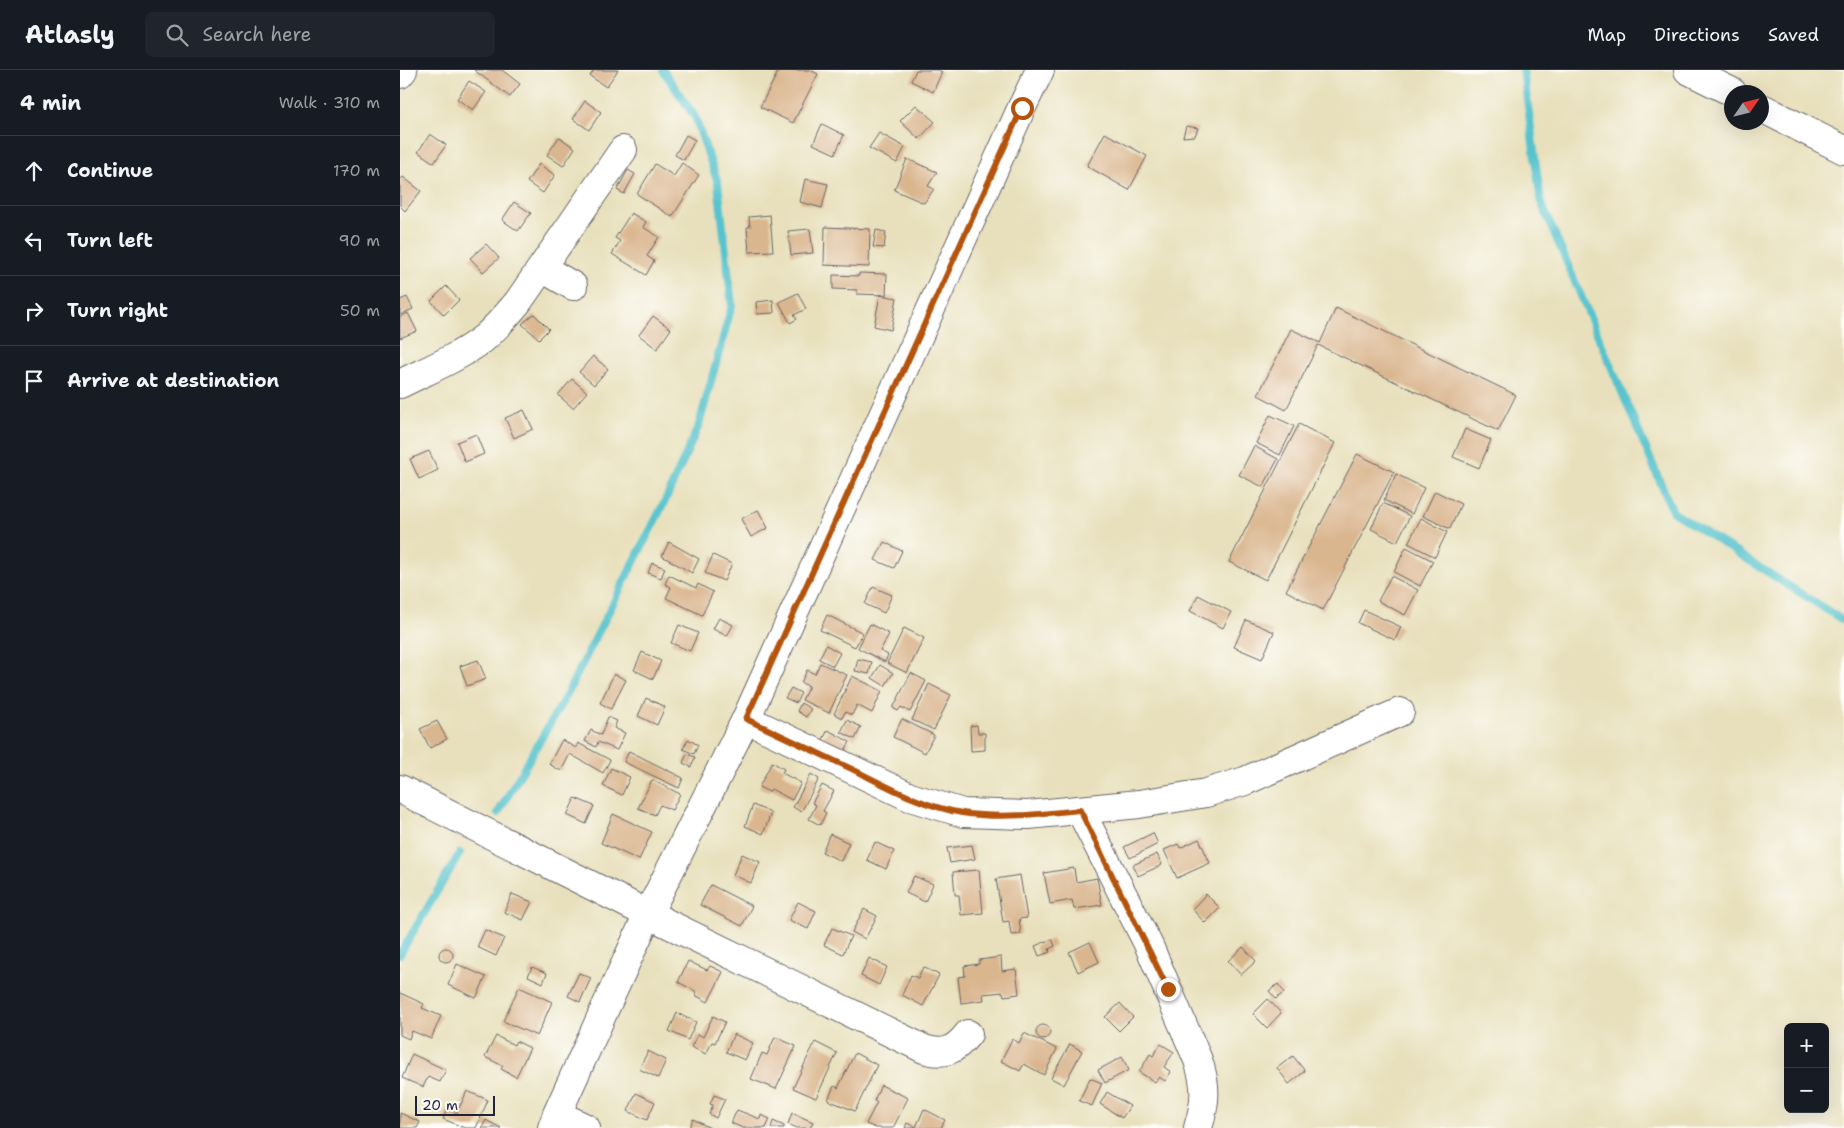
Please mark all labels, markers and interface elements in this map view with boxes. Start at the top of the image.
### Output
search box [145,12,495,57]
text: Atlasly [25,19,115,51]
icon: search [163,21,191,49]
text: Search here [203,22,311,47]
text: Map [1588,23,1626,47]
text: Directions [1654,23,1740,47]
text: Saved [1768,23,1819,47]
north arrow [1724,85,1769,130]
text: 4 min [20,89,81,117]
text: Walk · 310 m [279,92,380,113]
route start [1011,97,1034,120]
icon: ahead [20,157,48,185]
text: Continue [67,158,153,183]
text: 170 m [333,160,380,181]
icon: left [20,227,48,255]
text: Turn left [67,228,153,253]
text: 90 m [339,230,380,251]
icon: right [20,297,48,325]
text: Turn right [67,298,168,323]
text: 50 m [340,300,380,321]
icon: arrive [20,367,48,395]
text: Arrive at destination [67,368,279,393]
route end [1157,978,1180,1001]
map controls [1784,1023,1829,1113]
button: + [1784,1023,1829,1068]
button: − [1784,1068,1829,1113]
scale bar [415,1093,495,1116]
text: 20 m [422,1096,458,1114]

